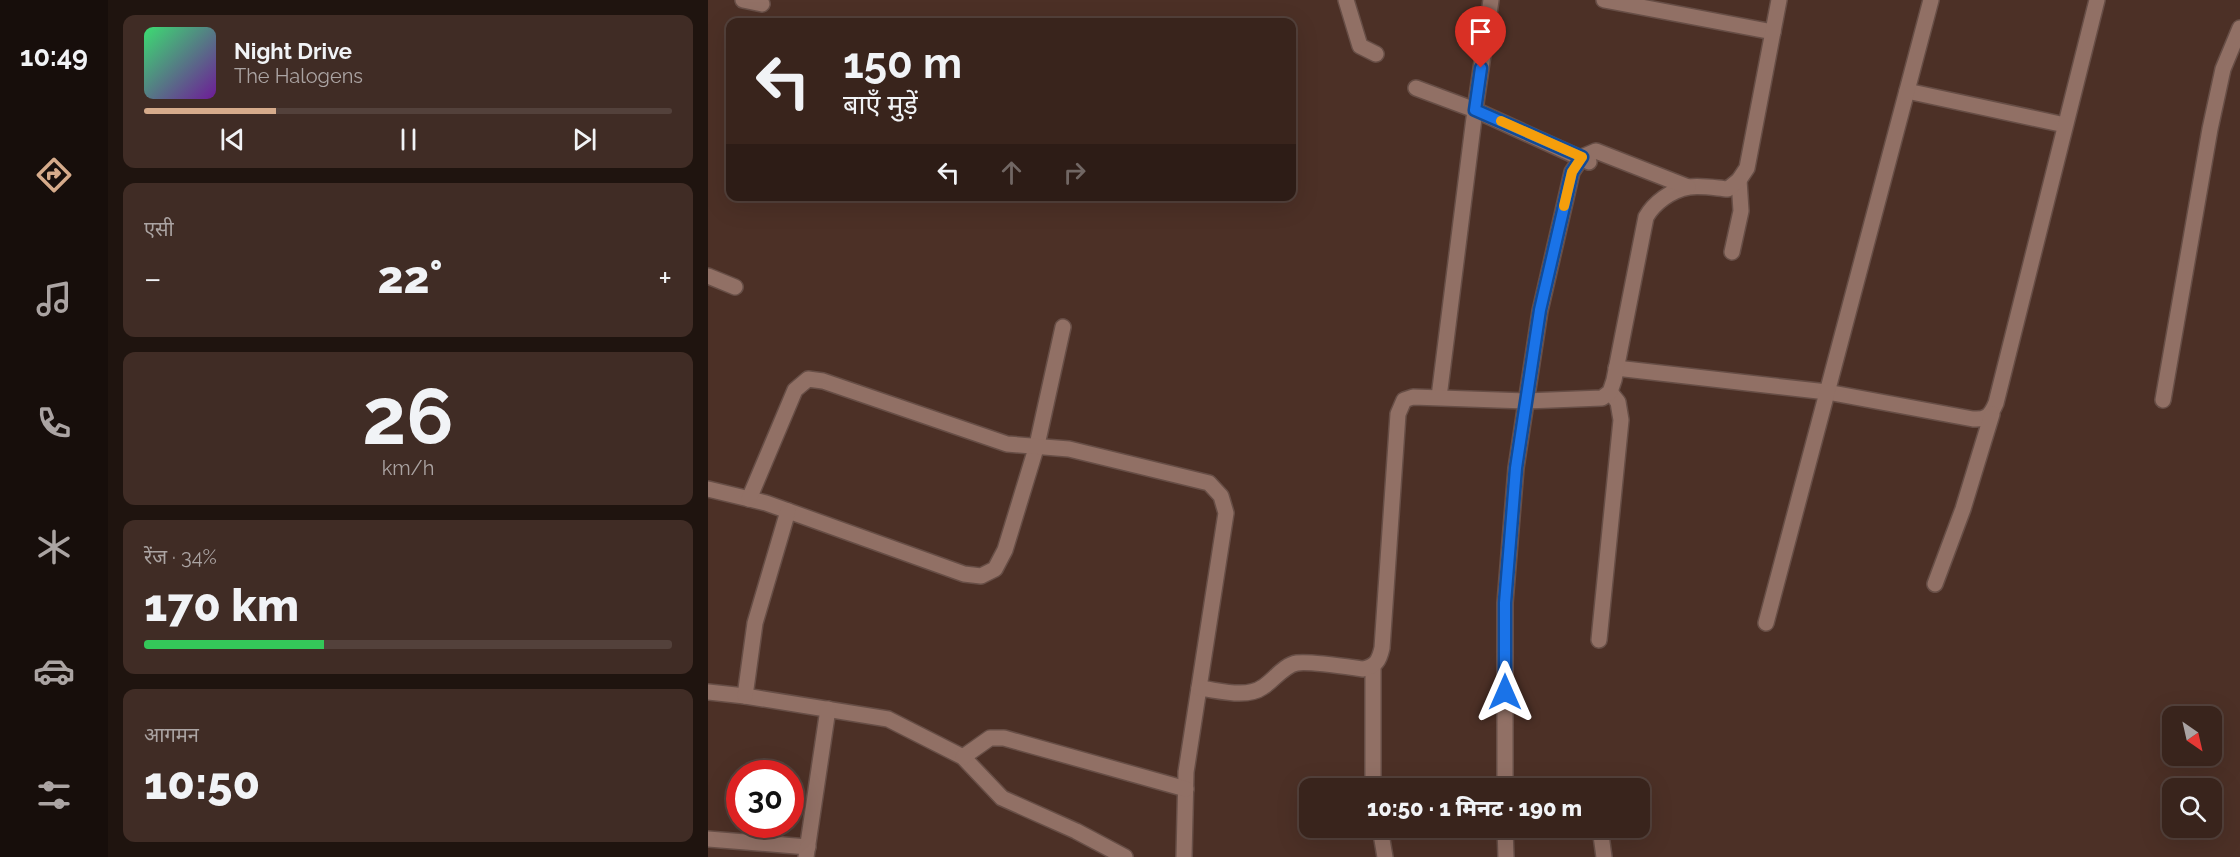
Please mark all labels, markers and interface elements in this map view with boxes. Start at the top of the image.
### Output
pin [1455,6,1506,68]
icon: arrive [1464,15,1497,48]
text: Night Drive [234,38,352,64]
text: 150 m [843,39,962,88]
text: 10:49 [20,41,88,72]
icon: left [744,42,822,120]
text: The Halogens [234,64,363,88]
text: बाएँ मुड़ें [843,89,918,120]
icon: previous [216,123,249,156]
icon: pause [392,123,425,156]
icon: next [568,123,601,156]
icon: directions [33,154,75,196]
icon: left [932,156,965,189]
icon: ahead [995,156,1028,189]
icon: right [1058,156,1091,189]
text: एसी [144,217,174,241]
text: 22° [377,251,443,304]
text: − [144,259,162,298]
text: + [658,259,672,298]
icon: music [33,278,75,320]
text: 26 [362,371,454,462]
icon: phone [33,402,75,444]
text: km/h [382,456,434,480]
icon: climate [33,526,75,568]
text: रेंज · 34% [144,545,217,569]
text: 170 km [144,579,299,632]
icon: car [33,650,75,692]
position arrow [1473,660,1537,724]
north arrow [2162,706,2222,766]
map controls [2162,706,2222,838]
text: आगमन [144,723,199,747]
text: 10:50 [144,757,260,810]
speed limit sign: 30 [726,760,804,838]
icon: filters [33,774,75,816]
button: search [2162,778,2222,838]
text: 10:50 · 1 मिनट · 190 m [1367,795,1582,821]

